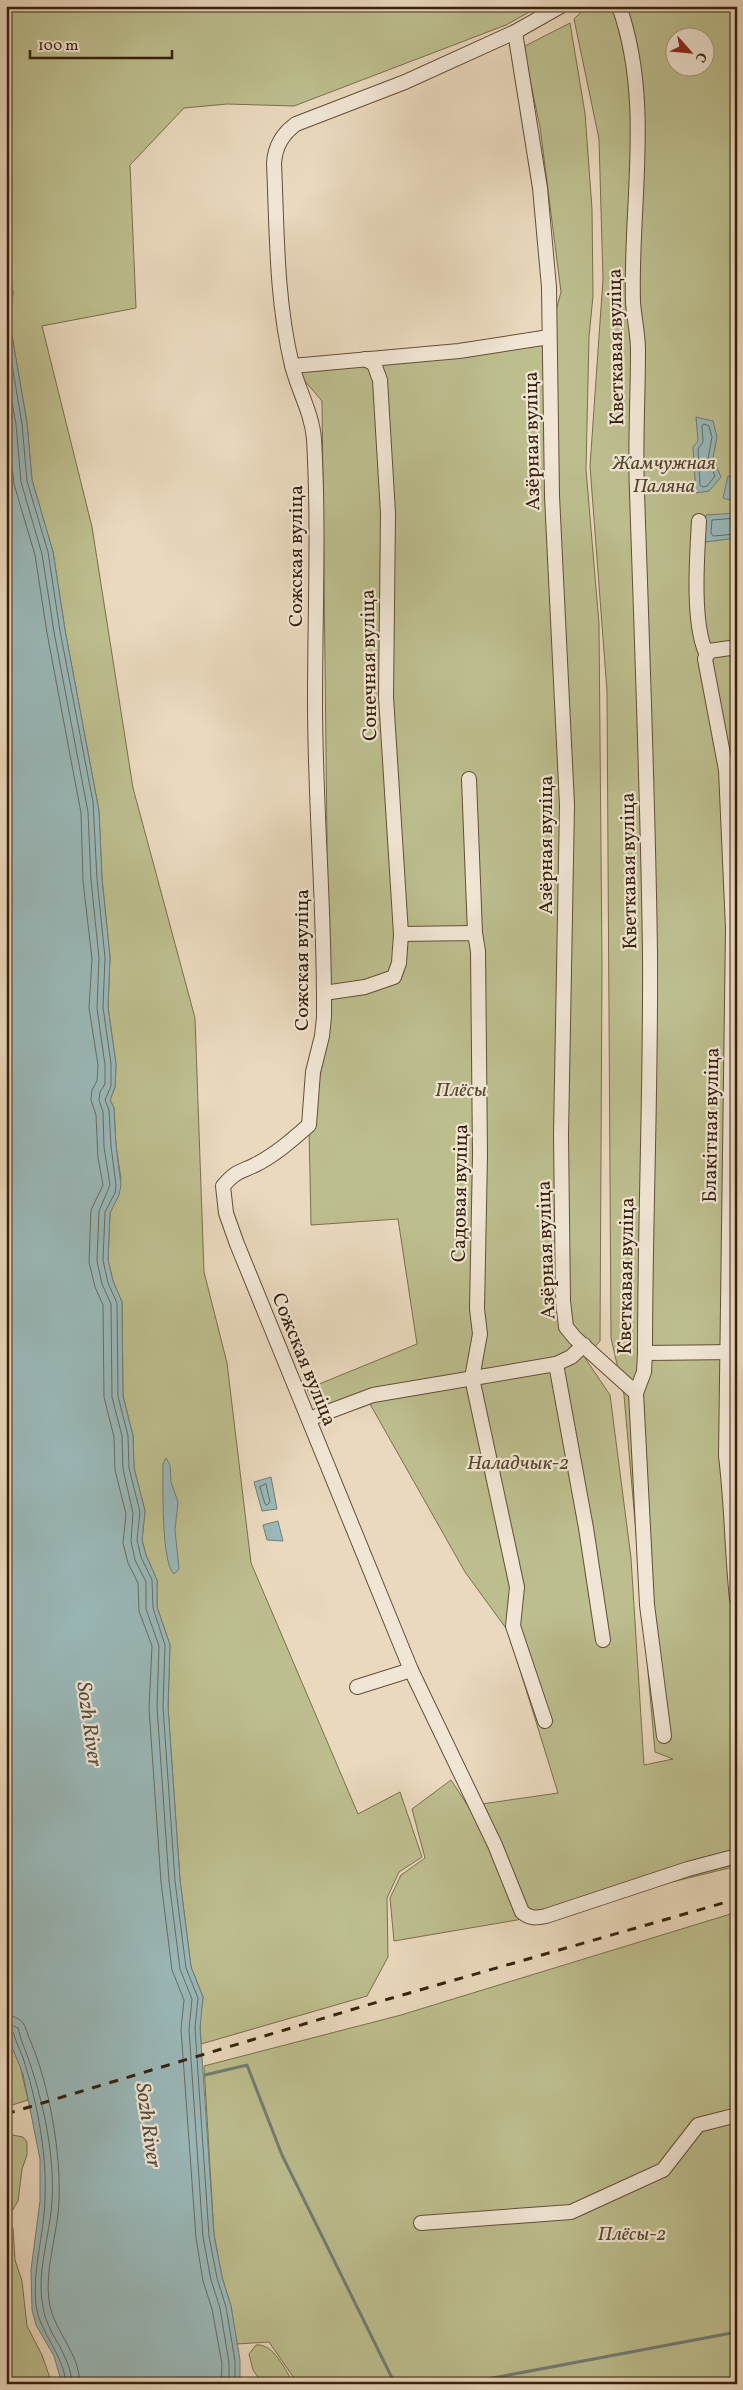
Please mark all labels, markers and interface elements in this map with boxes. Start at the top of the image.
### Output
scale bar [30,28,172,60]
north arrow [666,28,716,78]
text: 100 m [38,36,78,57]
text: С [690,49,711,66]
street label: Кветкавая вуліца [602,268,632,426]
street label: Азёрная вуліца [518,371,548,511]
park label: Жамчужная Паляна [611,450,716,501]
street label: Сожская вуліца [283,485,311,627]
street label: Сонечная вуліца [355,589,385,741]
street label: Азёрная вуліца [533,775,561,915]
street label: Кветкавая вуліца [615,792,645,950]
street label: Сожская вуліца [289,889,317,1031]
street label: Блакітная вуліца [697,1047,727,1203]
park label: Плёсы [435,1077,487,1105]
street label: Садовая вуліца [446,1124,476,1262]
street label: Азёрная вуліца [531,1180,563,1320]
street label: Кветкавая вуліца [612,1197,642,1355]
street label: Сожская вуліца [264,1289,343,1431]
park label: Наладчык-2 [467,1450,569,1478]
water label: Sozh River [68,1680,109,1769]
water label: Sozh River [127,2081,168,2170]
park label: Плёсы-2 [598,2221,666,2249]

